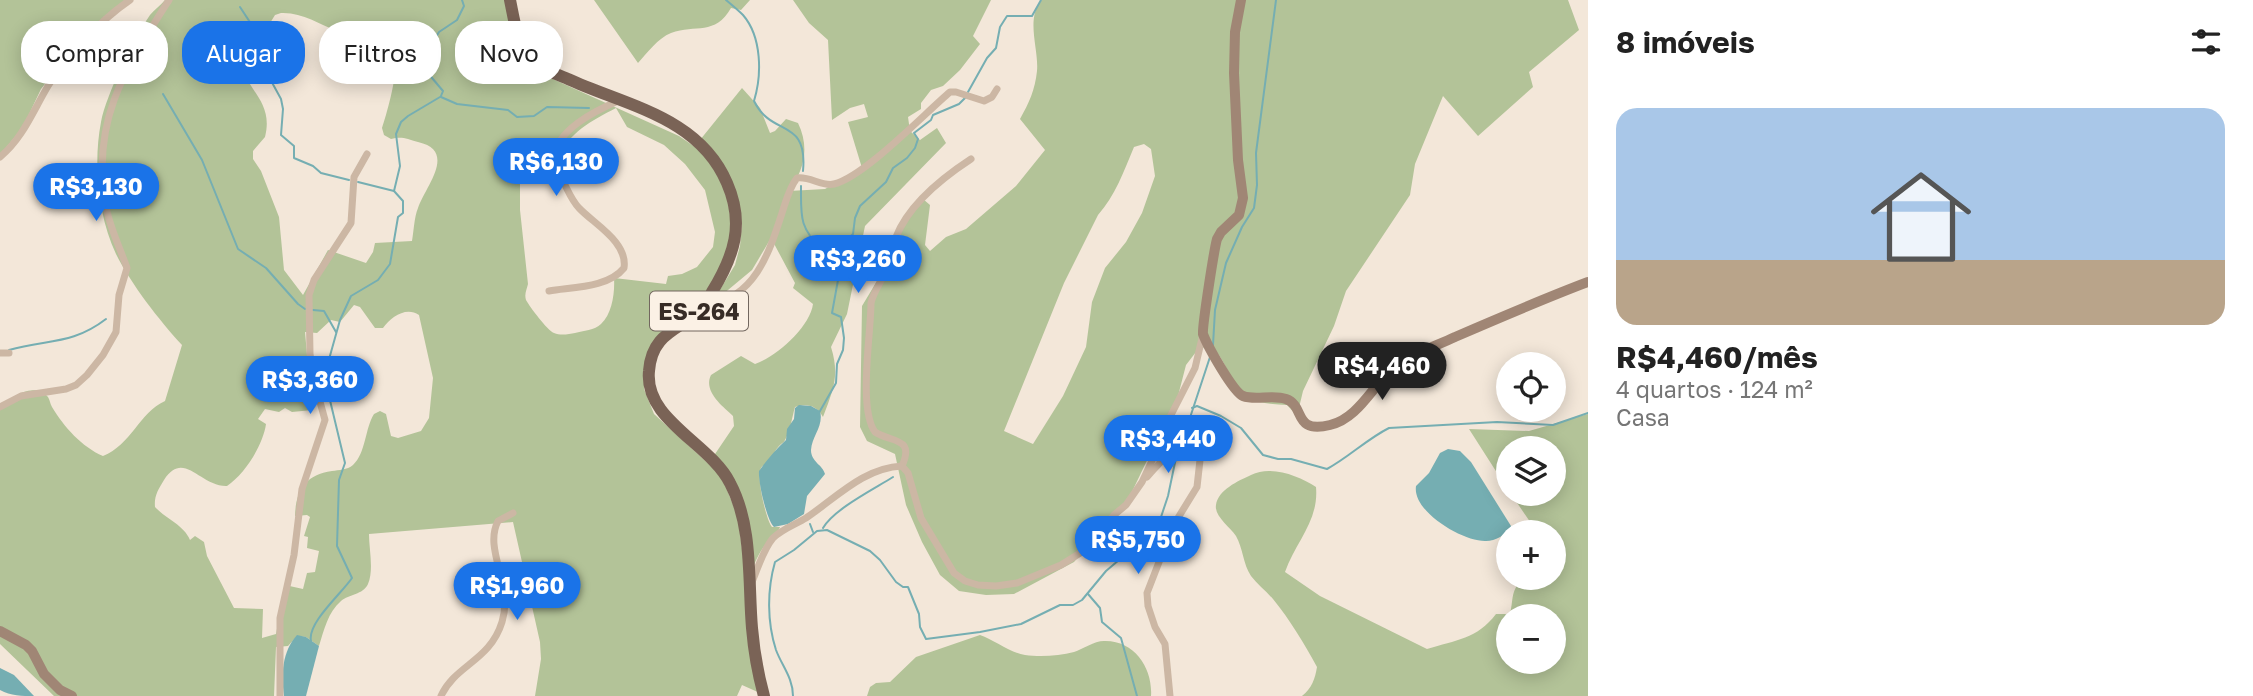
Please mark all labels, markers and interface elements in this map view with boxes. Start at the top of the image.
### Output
chip: Comprar [21,21,168,84]
chip: Alugar [182,21,305,84]
chip: Filtros [319,21,441,84]
chip: Novo [455,21,563,84]
icon: filters [2187,23,2225,61]
text: 8 imóveis [1616,24,1755,60]
pin: R$6,130 [491,138,621,198]
text: R$6,130 [509,147,603,175]
icon: home [1858,154,1984,280]
pin: R$3,130 [31,164,161,223]
text: R$3,130 [49,172,143,200]
pin: R$3,260 [793,236,923,295]
text: R$3,260 [810,244,906,272]
road number: ES-264 [650,292,748,330]
text: R$4,460/mês [1616,339,1818,375]
pin: R$4,460 [1317,342,1447,402]
text: R$4,460 [1333,351,1431,379]
map controls [1496,352,1566,674]
button: locate [1496,352,1566,422]
pin: R$3,360 [245,356,375,416]
text: R$3,360 [262,365,358,393]
text: 4 quartos · 124 m² [1616,375,1813,403]
text: Casa [1616,403,1670,431]
pin: R$3,440 [1103,416,1233,475]
text: R$3,440 [1120,424,1216,452]
button: layers [1496,436,1566,506]
pin: R$5,750 [1073,516,1203,576]
button: + [1496,520,1566,590]
text: R$5,750 [1091,525,1185,553]
pin: R$1,960 [452,562,582,622]
text: R$1,960 [470,571,564,599]
button: − [1496,604,1566,674]

